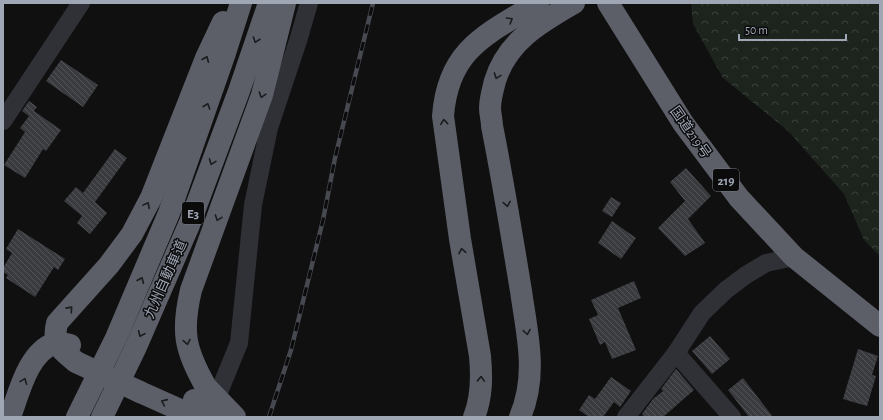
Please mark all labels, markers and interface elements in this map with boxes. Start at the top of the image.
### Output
scale bar [739,16,846,42]
one-way arrow [506,17,513,25]
text: 50 m [745,24,768,36]
one-way arrow [253,36,261,43]
one-way arrow [201,55,209,63]
one-way arrow [493,72,502,79]
one-way arrow [258,91,267,98]
one-way arrow [202,103,210,110]
street label: 国道219号 [667,103,714,161]
one-way arrow [439,119,448,125]
one-way arrow [208,158,217,165]
road number: 219 [713,169,739,191]
one-way arrow [502,201,510,207]
one-way arrow [142,202,150,210]
road number: E3 [182,202,204,224]
one-way arrow [214,214,222,221]
street label: 九州自動車道 [141,237,189,321]
one-way arrow [458,248,467,254]
one-way arrow [136,277,144,284]
one-way arrow [65,306,72,314]
one-way arrow [138,329,146,337]
one-way arrow [522,329,531,335]
one-way arrow [183,339,191,345]
one-way arrow [477,376,486,382]
one-way arrow [19,377,27,384]
one-way arrow [160,399,168,407]

